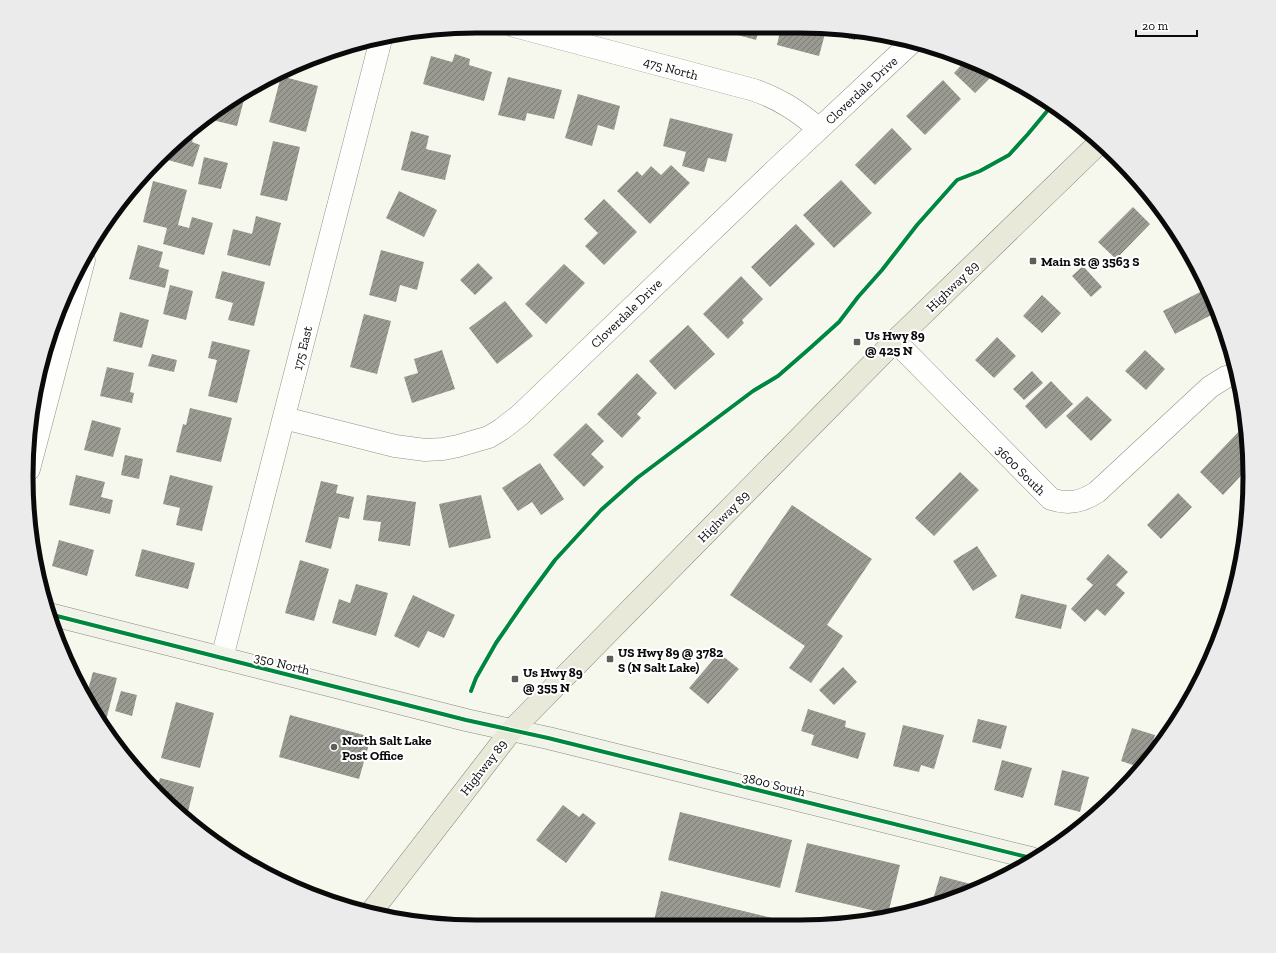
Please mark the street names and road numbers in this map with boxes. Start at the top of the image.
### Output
street label: Cloverdale Drive [822,53,900,128]
street label: 475 North [642,54,701,83]
street label: Highway 89 [923,258,982,315]
street label: Cloverdale Drive [588,276,665,351]
street label: 175 East [290,324,315,372]
street label: 3600 South [993,442,1049,499]
street label: Highway 89 [694,487,752,545]
street label: 350 North [252,649,312,678]
street label: Highway 89 [457,736,510,798]
street label: 3800 South [741,769,808,800]

